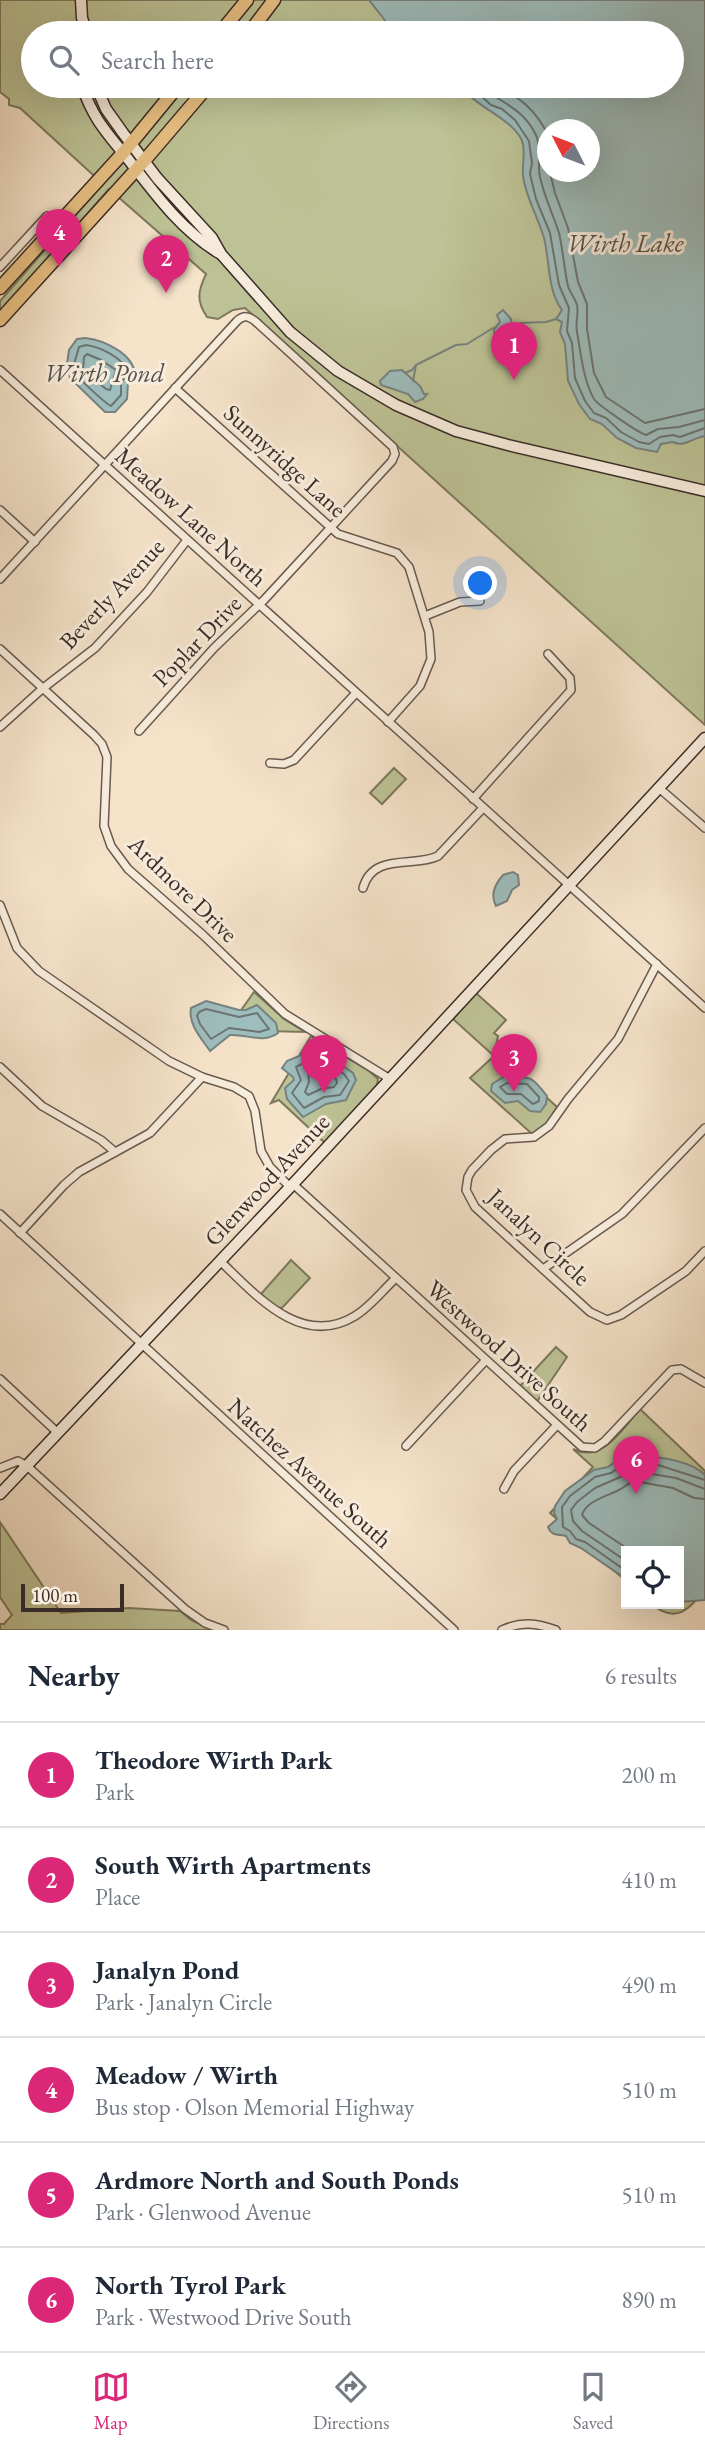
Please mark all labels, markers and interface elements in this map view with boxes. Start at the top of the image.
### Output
search box [21,21,684,98]
icon: search [45,41,83,79]
text: Search here [101,43,214,77]
north arrow [537,119,600,182]
pin: 4 [36,209,82,267]
water label: Wirth Lake [566,226,685,260]
pin: 2 [143,235,189,293]
pin: 1 [491,322,537,380]
water label: Wirth Pond [44,356,165,390]
street label: Sunnyridge Lane [217,397,353,524]
street label: Meadow Lane North [109,440,274,593]
street label: Beverly Avenue [52,532,171,656]
your location [463,566,497,600]
street label: Poplar Drive [145,588,248,693]
street label: Ardmore Drive [121,828,245,949]
pin: 3 [491,1034,537,1092]
pin: 5 [301,1035,347,1093]
street label: Glenwood Avenue [197,1107,336,1252]
street label: Janalyn Circle [480,1180,597,1292]
street label: Westwood Drive South [420,1273,599,1438]
street label: Natchez Avenue South [222,1391,399,1555]
pin: 6 [613,1436,659,1494]
map controls [621,1546,684,1609]
button: locate [621,1546,684,1609]
scale bar [21,1581,124,1613]
text: 100 m [32,1583,78,1608]
text: Nearby [28,1656,120,1695]
text: 6 results [605,1661,677,1691]
text: Theodore Wirth Park [95,1743,332,1777]
text: 1 [45,1760,57,1790]
text: 200 m [621,1760,677,1790]
text: Park [95,1777,134,1807]
text: South Wirth Apartments [95,1848,371,1882]
text: 2 [45,1865,57,1895]
text: 410 m [621,1865,677,1895]
text: Place [95,1882,140,1912]
text: Janalyn Pond [95,1953,239,1987]
text: 3 [45,1970,57,2000]
text: 490 m [621,1970,677,2000]
text: Park · Janalyn Circle [95,1987,272,2017]
text: Meadow / Wirth [95,2058,278,2092]
text: 4 [45,2075,57,2105]
text: 510 m [621,2075,677,2105]
text: Bus stop · Olson Memorial Highway [95,2092,414,2122]
text: Ardmore North and South Ponds [95,2163,459,2197]
text: 5 [45,2180,57,2210]
text: 510 m [621,2180,677,2210]
text: Park · Glenwood Avenue [95,2197,311,2227]
text: North Tyrol Park [95,2268,286,2302]
text: 6 [45,2285,57,2315]
text: 890 m [621,2285,677,2315]
text: Park · Westwood Drive South [95,2302,352,2332]
tab: Map [92,2368,130,2435]
tab: Directions [313,2368,389,2435]
tab: Saved [573,2368,613,2435]

